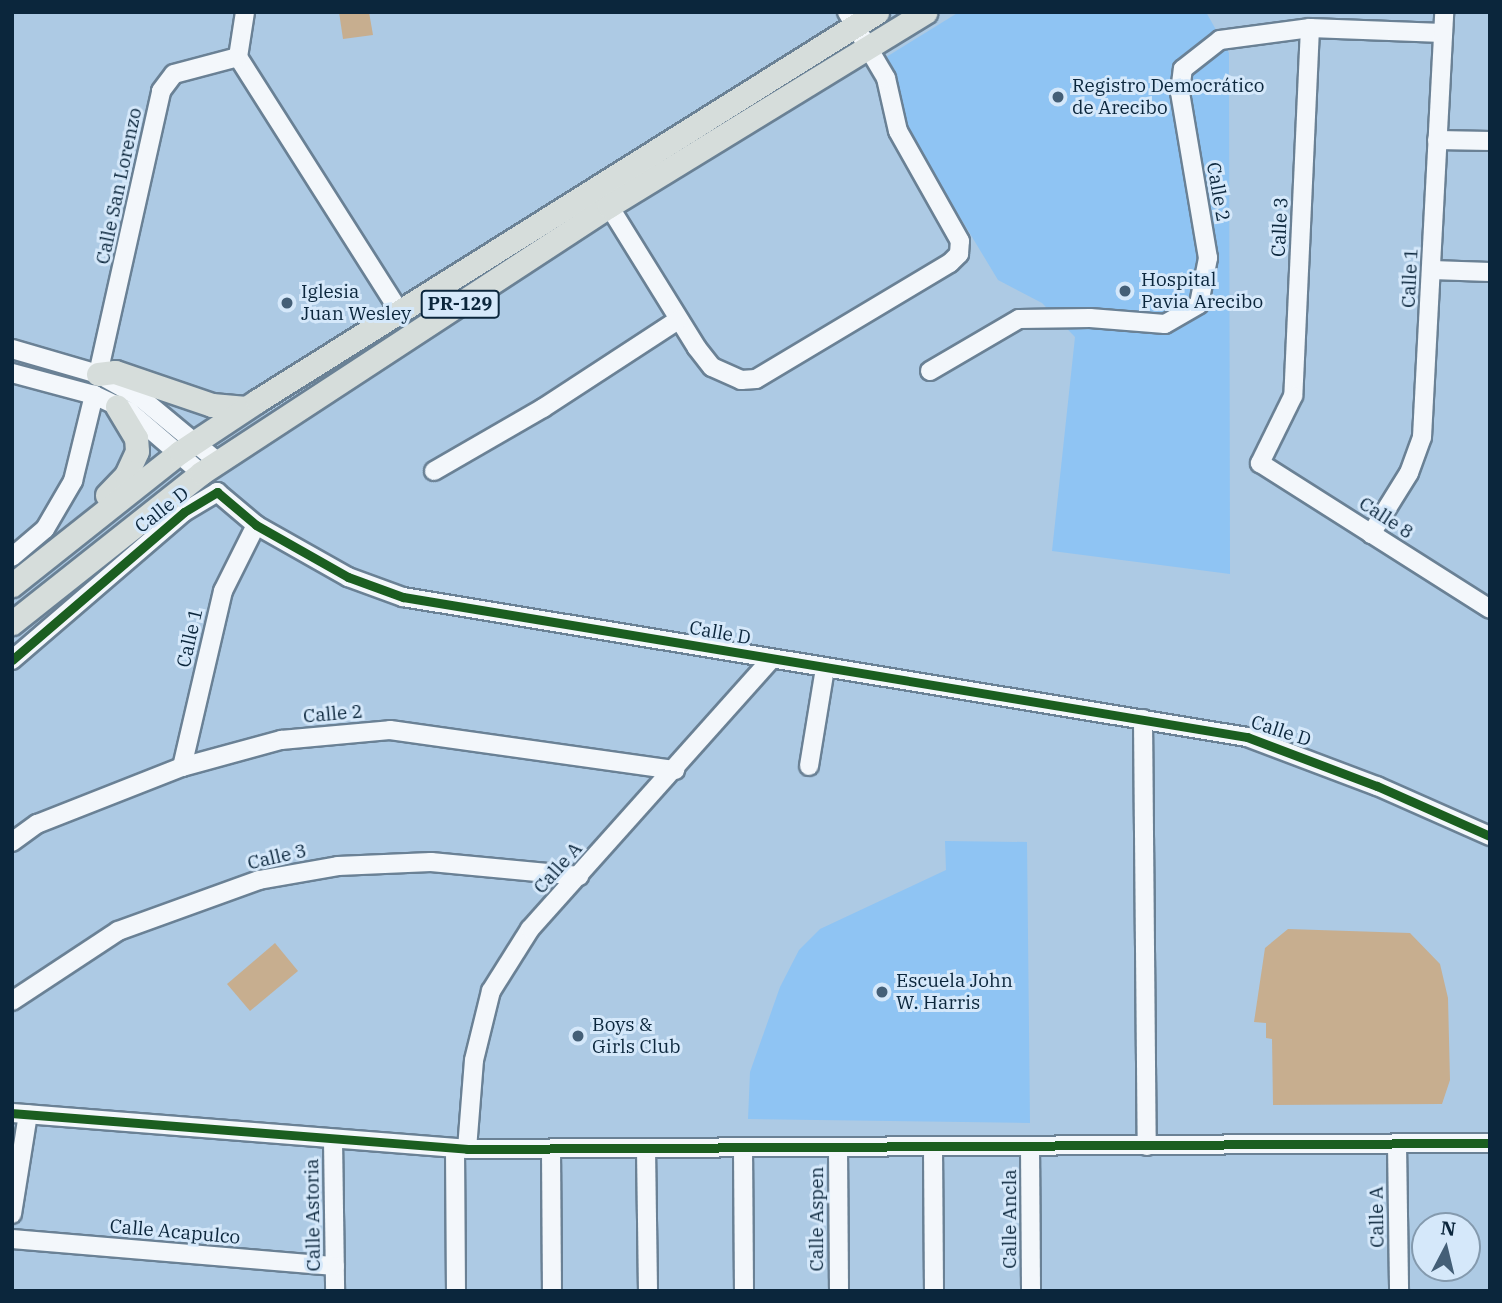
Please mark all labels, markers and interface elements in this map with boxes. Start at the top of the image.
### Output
place label: Registro Democrático de Arecibo [1072,75,1264,119]
marker: Registro Democrático de Arecibo [1050,89,1066,105]
street label: Calle San Lorenzo [91,106,147,266]
street label: Calle 2 [1202,161,1234,223]
street label: Calle 3 [1267,196,1293,258]
street label: Calle 1 [1397,247,1423,309]
place label: Hospital Pavia Arecibo [1141,269,1263,313]
place label: Iglesia Juan Wesley [301,281,411,325]
marker: Hospital Pavia Arecibo [1115,281,1135,301]
road number: PR-129 [420,290,500,318]
marker: Iglesia Juan Wesley [279,295,295,311]
street label: Calle D [131,482,193,538]
street label: Calle 8 [1355,492,1417,544]
street label: Calle 1 [172,606,208,670]
street label: Calle D [688,616,752,650]
street label: Calle 2 [302,700,364,728]
street label: Calle D [1248,711,1314,751]
street label: Calle A [529,838,587,898]
street label: Calle 3 [245,839,309,875]
place label: Escuela John W. Harris [896,970,1013,1014]
marker: Escuela John W. Harris [874,984,890,1000]
place label: Boys & Girls Club [592,1014,681,1058]
marker: Boys & Girls Club [570,1028,586,1044]
street label: Calle Astoria [301,1158,325,1272]
street label: Calle Aspen [806,1167,828,1271]
street label: Calle Ancla [999,1169,1021,1269]
street label: Calle A [1365,1186,1389,1248]
north arrow [1411,1212,1481,1282]
street label: Calle Acapulco [109,1215,241,1249]
text: N [1439,1215,1457,1241]

